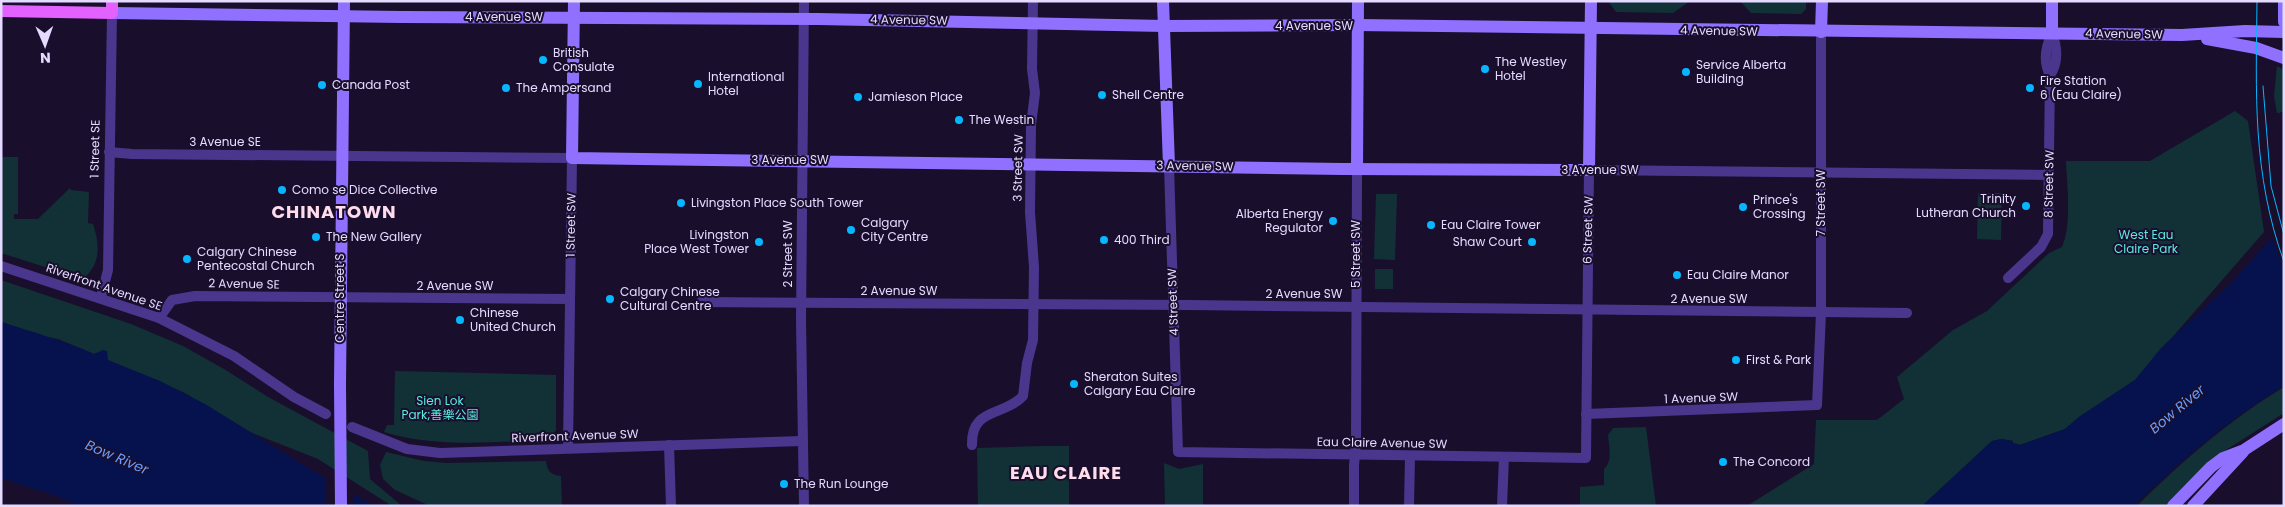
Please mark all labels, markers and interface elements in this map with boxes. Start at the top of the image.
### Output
street label: 4 Avenue SW [465,8,543,25]
street label: 4 Avenue SW [870,10,948,29]
street label: 4 Avenue SW [1275,17,1353,34]
north arrow [20,20,70,70]
street label: 4 Avenue SW [1680,21,1758,40]
street label: 4 Avenue SW [2085,24,2163,43]
place label: British Consulate [553,44,614,75]
text: N [40,48,51,68]
place label: The Westley Hotel [1495,53,1567,84]
marker: British Consulate [537,54,549,66]
place label: Service Alberta Building [1696,56,1786,87]
marker: The Westley Hotel [1479,63,1491,75]
marker: Service Alberta Building [1680,66,1692,78]
place label: International Hotel [708,68,785,99]
place label: Fire Station 6 (Eau Claire) [2040,72,2122,103]
place label: Canada Post [332,76,410,93]
marker: International Hotel [692,78,704,90]
marker: Canada Post [316,79,328,91]
place label: The Ampersand [516,79,611,96]
marker: The Ampersand [500,82,512,94]
marker: Fire Station 6 (Eau Claire) [2024,82,2036,94]
place label: Shell Centre [1112,86,1184,103]
place label: Jamieson Place [868,88,963,105]
marker: Shell Centre [1096,89,1108,101]
marker: Jamieson Place [852,91,864,103]
place label: The Westin [969,111,1034,128]
marker: The Westin [953,114,965,126]
street label: 1 Street SE [85,120,104,178]
street label: 3 Avenue SE [189,133,261,150]
street label: 3 Street SW [1008,134,1027,202]
street label: 8 Street SW [2039,150,2058,218]
street label: 3 Avenue SW [751,151,829,168]
street label: 3 Avenue SW [1156,156,1234,175]
street label: 3 Avenue SW [1561,161,1639,178]
street label: 7 Street SW [1812,169,1829,236]
place label: Como se Dice Collective [292,181,438,198]
marker: Como se Dice Collective [276,184,288,196]
place label: Trinity Lutheran Church [1916,190,2016,221]
place label: Prince's Crossing [1753,191,1806,222]
street label: 1 Street SW [561,192,580,257]
place label: Livingston Place South Tower [691,194,864,211]
street label: 6 Street SW [1578,196,1597,264]
marker: Livingston Place South Tower [675,197,687,209]
district label: CHINATOWN [271,199,397,224]
marker: Trinity Lutheran Church [2020,200,2032,212]
marker: Prince's Crossing [1737,201,1749,213]
place label: Alberta Energy Regulator [1236,205,1324,236]
place label: Calgary City Centre [861,214,928,245]
marker: Alberta Energy Regulator [1327,215,1339,227]
place label: Eau Claire Tower [1441,216,1541,233]
marker: Eau Claire Tower [1425,219,1437,231]
street label: 2 Street SW [779,220,796,288]
street label: 5 Street SW [1347,220,1364,288]
marker: Calgary City Centre [845,224,857,236]
place label: Livingston Place West Tower [644,226,750,257]
park label: West Eau Claire Park [2114,226,2179,257]
place label: The New Gallery [326,228,422,245]
marker: The New Gallery [310,231,322,243]
place label: 400 Third [1114,231,1170,248]
place label: Shaw Court [1453,233,1522,250]
marker: 400 Third [1098,234,1110,246]
marker: Livingston Place West Tower [753,236,765,248]
marker: Shaw Court [1526,236,1538,248]
place label: Calgary Chinese Pentecostal Church [197,243,315,274]
marker: Calgary Chinese Pentecostal Church [181,253,193,265]
street label: Centre Street S [331,253,348,343]
street label: Riverfront Avenue SE [44,259,164,314]
place label: Eau Claire Manor [1687,266,1789,283]
street label: 4 Street SW [1163,268,1182,336]
marker: Eau Claire Manor [1671,269,1683,281]
street label: 2 Avenue SE [208,274,280,293]
street label: 2 Avenue SW [416,277,494,294]
street label: 2 Avenue SW [860,282,938,299]
place label: Calgary Chinese Cultural Centre [620,283,720,314]
street label: 2 Avenue SW [1265,285,1343,302]
street label: 2 Avenue SW [1670,290,1748,307]
marker: Calgary Chinese Cultural Centre [604,293,616,305]
place label: Chinese United Church [470,304,556,335]
marker: Chinese United Church [454,314,466,326]
place label: First & Park [1746,351,1812,368]
marker: First & Park [1730,354,1742,366]
place label: Sheraton Suites Calgary Eau Claire [1084,368,1195,399]
marker: Sheraton Suites Calgary Eau Claire [1068,378,1080,390]
water label: Bow River [2145,379,2210,438]
street label: 1 Avenue SW [1664,388,1739,407]
park label: Sien Lok Park;善樂公園 [402,392,478,423]
street label: Riverfront Avenue SW [511,425,639,446]
street label: Eau Claire Avenue SW [1317,433,1448,452]
water label: Bow River [82,435,152,480]
place label: The Concord [1733,453,1810,470]
marker: The Concord [1717,456,1729,468]
district label: EAU CLAIRE [1010,460,1122,485]
place label: The Run Lounge [794,475,888,492]
marker: The Run Lounge [778,478,790,490]

